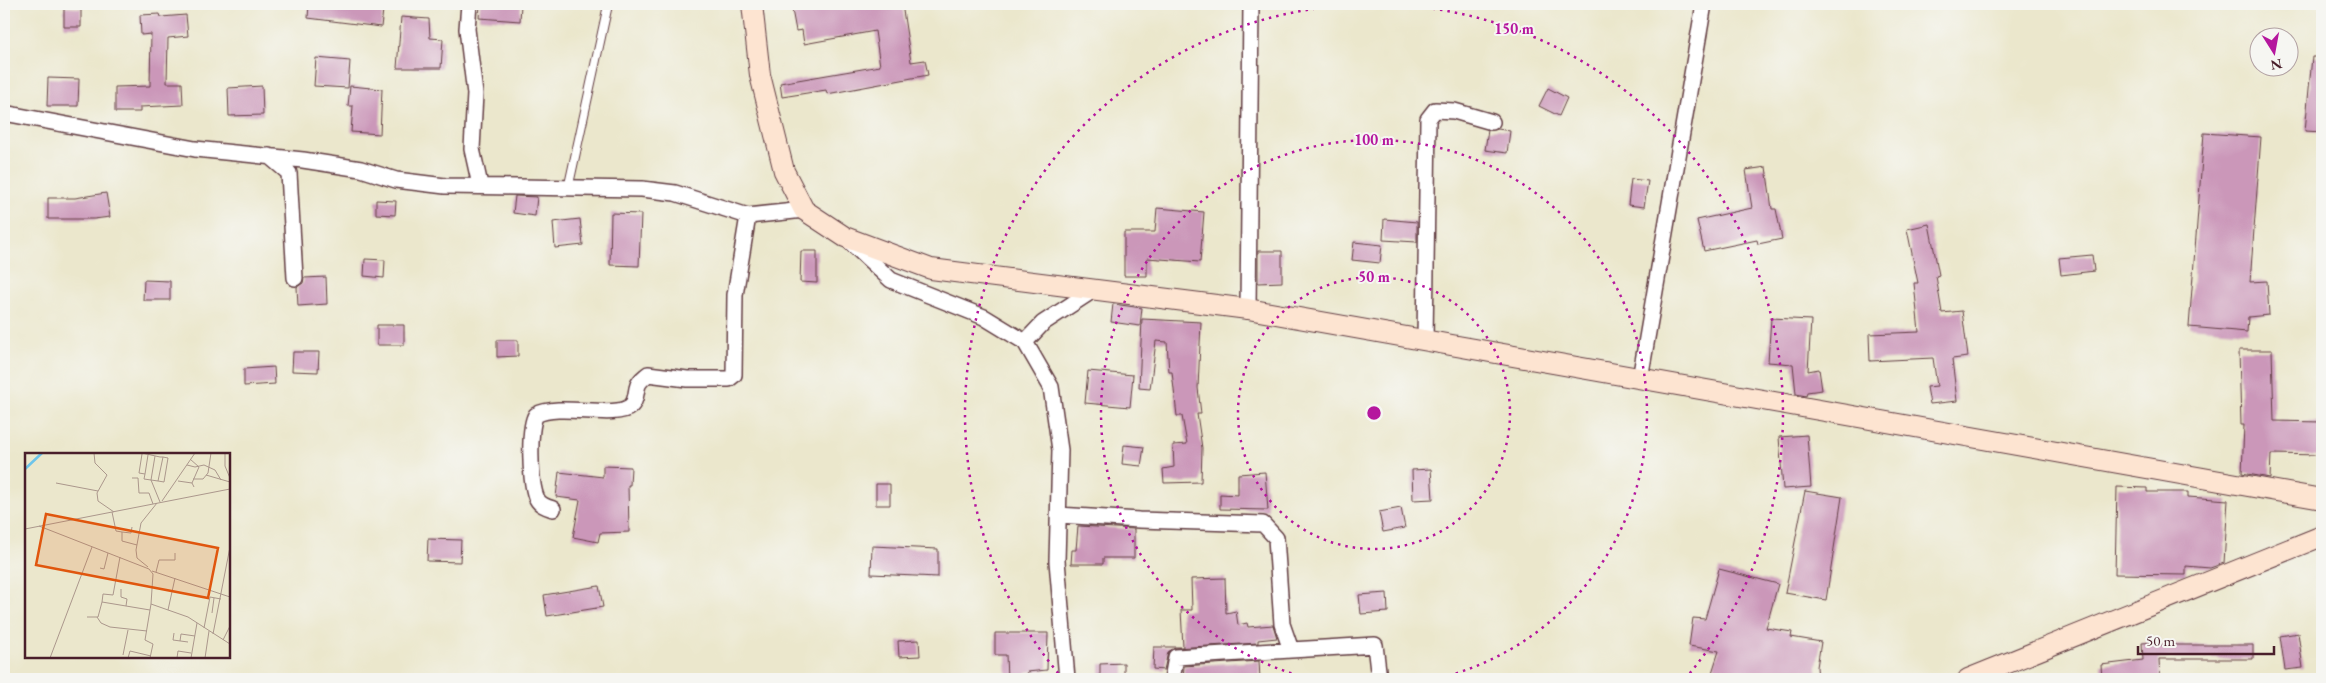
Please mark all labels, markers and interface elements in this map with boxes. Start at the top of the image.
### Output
text: 150 m [1494,19,1534,38]
north arrow [2248,28,2298,78]
text: N [2269,55,2284,75]
text: 100 m [1354,130,1394,149]
text: 50 m [1358,267,1390,286]
centre of rings [1365,404,1383,422]
inset map [25,453,230,658]
scale bar [2138,623,2275,655]
text: 50 m [2146,631,2175,650]

